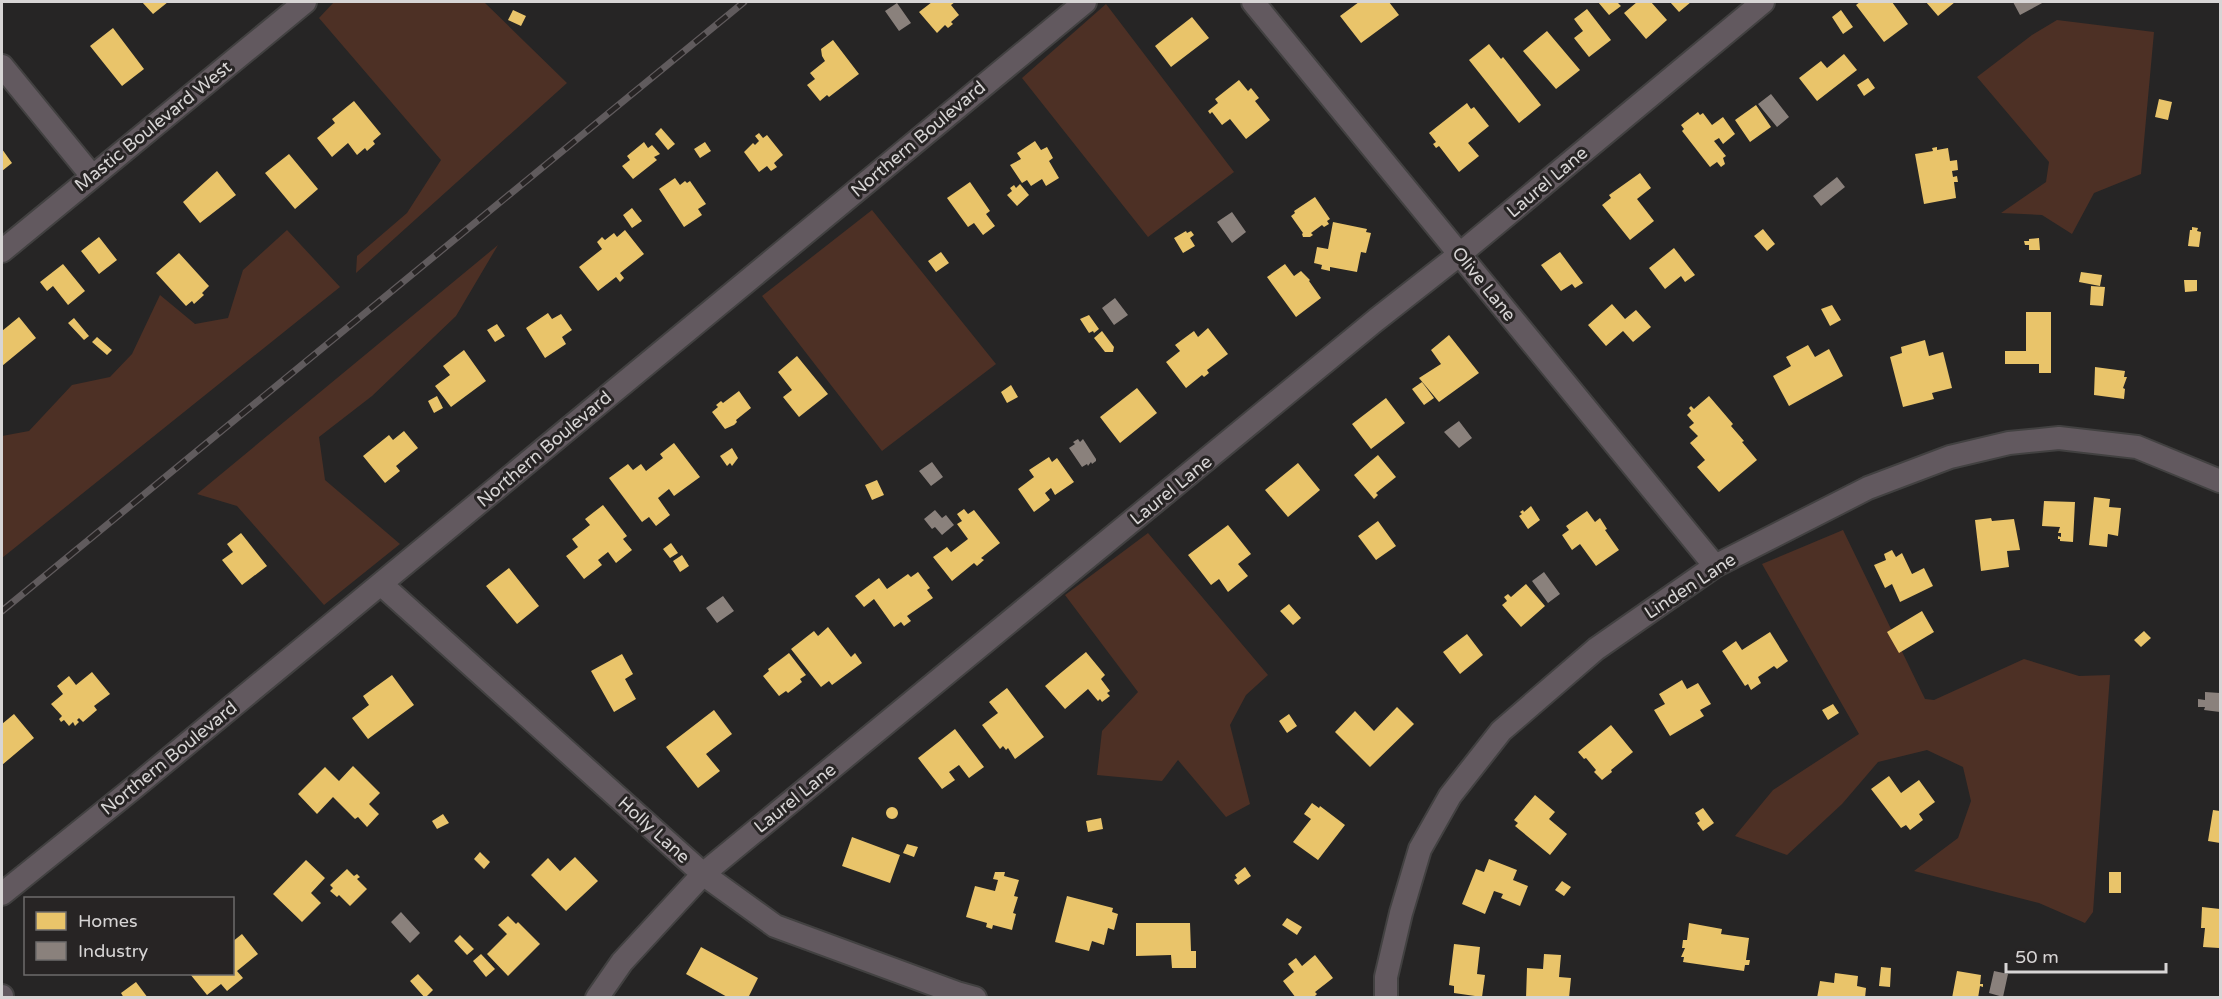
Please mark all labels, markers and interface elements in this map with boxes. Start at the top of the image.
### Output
street label: Mastic Boulevard West [70,56,236,196]
street label: Northern Boulevard [846,76,990,202]
street label: Laurel Lane [1502,142,1592,222]
street label: Olive Lane [1447,242,1521,326]
street label: Northern Boulevard [472,386,616,512]
street label: Laurel Lane [1126,450,1216,530]
street label: Linden Lane [1640,548,1740,624]
street label: Northern Boulevard [96,696,242,820]
street label: Laurel Lane [750,758,840,838]
street label: Holly Lane [613,792,695,868]
legend [24,897,234,975]
text: Homes [78,910,138,932]
scale bar [2006,936,2166,974]
text: Industry [78,940,149,962]
text: 50 m [2015,946,2059,968]

